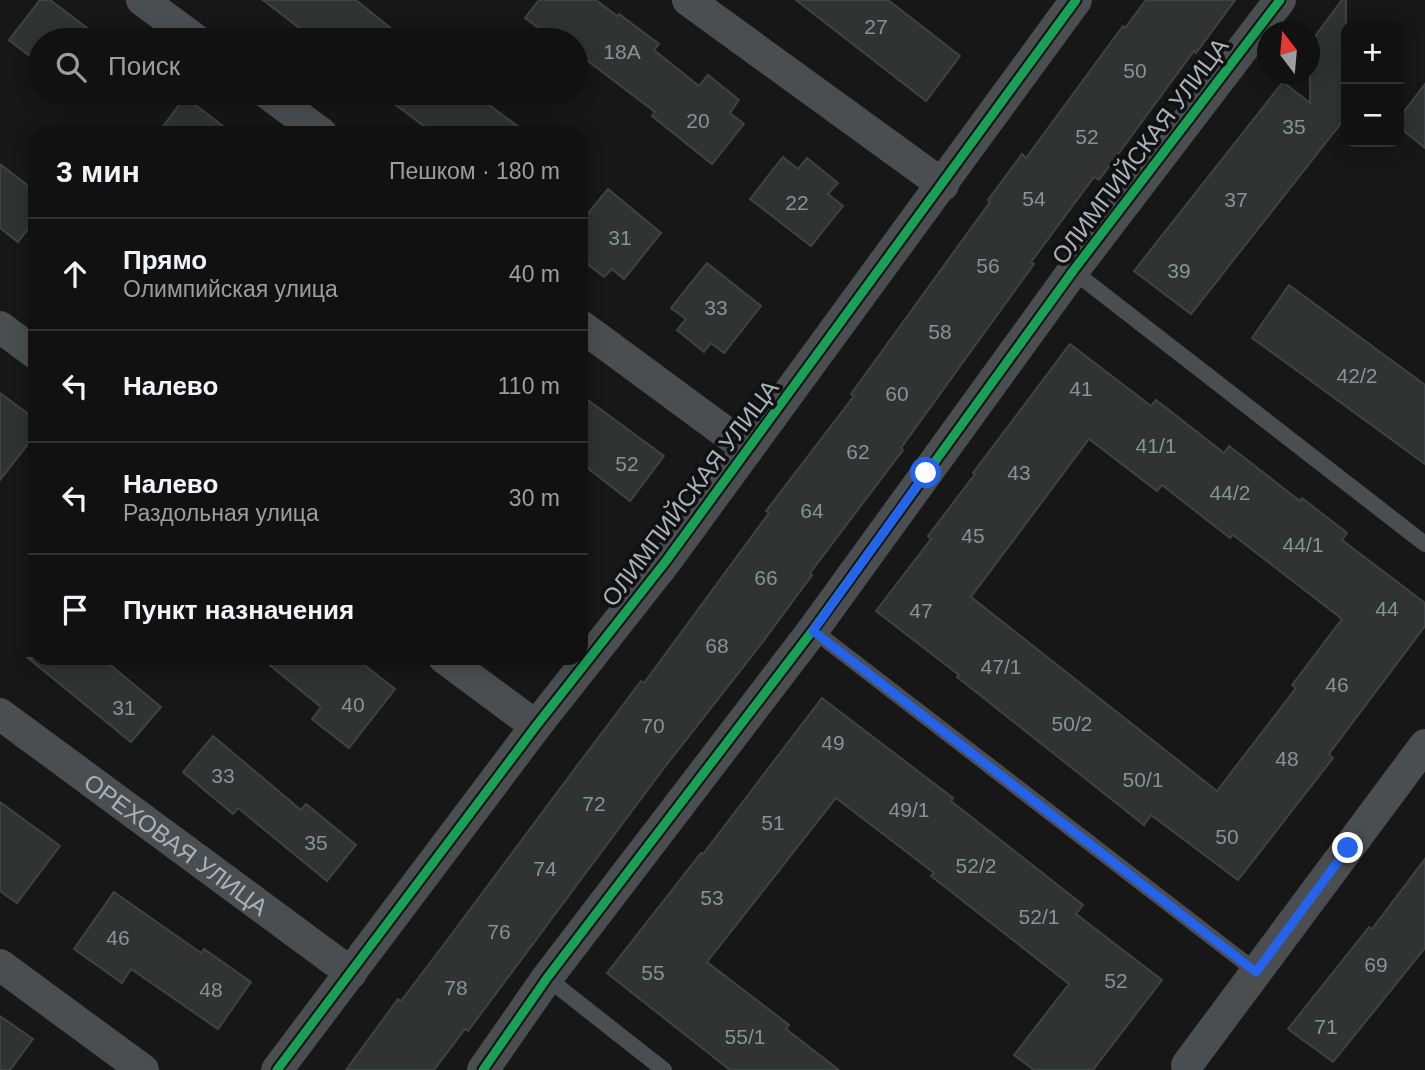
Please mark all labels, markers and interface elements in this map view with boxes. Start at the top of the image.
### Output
house number: 27 [864,15,888,38]
north arrow [1257,21,1320,84]
map controls [1341,21,1404,147]
button: + [1341,21,1404,84]
search box [28,28,588,105]
street label: ОЛИМПИЙСКАЯ УЛИЦА [1046,33,1234,269]
house number: 18А [603,40,641,63]
icon: search [52,48,90,86]
text: Поиск [108,51,180,81]
house number: 50 [1123,59,1147,82]
button: − [1341,84,1404,147]
house number: 20 [686,109,710,132]
house number: 35 [1282,115,1306,138]
house number: 52 [1075,125,1099,148]
text: 3 мин [56,155,140,188]
text: Пешком · 180 m [389,158,560,184]
house number: 54 [1022,187,1046,210]
house number: 37 [1224,188,1248,211]
house number: 22 [785,191,809,214]
house number: 31 [608,226,632,249]
text: Прямо [123,245,207,275]
house number: 56 [976,254,1000,277]
icon: ahead [56,255,94,293]
house number: 39 [1167,259,1191,282]
text: 40 m [509,261,560,287]
text: Олимпийская улица [123,276,338,302]
house number: 33 [704,296,728,319]
house number: 58 [928,320,952,343]
house number: 42/2 [1337,364,1377,387]
icon: left [56,367,94,405]
text: Налево [123,371,218,401]
text: 110 m [498,373,560,399]
street label: ОЛИМПИЙСКАЯ УЛИЦА [596,375,784,611]
house number: 41 [1069,377,1093,400]
house number: 60 [885,382,909,405]
house number: 41/1 [1136,434,1176,457]
house number: 62 [846,440,870,463]
house number: 52 [615,452,639,475]
route start [910,457,941,488]
house number: 43 [1007,461,1031,484]
text: Налево [123,469,218,499]
icon: left [56,479,94,517]
house number: 44/2 [1210,481,1250,504]
text: 30 m [509,485,560,511]
house number: 64 [800,499,824,522]
text: Раздольная улица [123,500,319,526]
house number: 45 [961,524,985,547]
house number: 44/1 [1283,533,1323,556]
house number: 66 [754,566,778,589]
icon: arrive [56,591,94,629]
text: Пункт назначения [123,595,354,625]
house number: 44 [1375,597,1399,620]
house number: 47 [909,599,933,622]
house number: 68 [705,634,729,657]
house number: 47/1 [981,655,1021,678]
house number: 46 [1325,673,1349,696]
house number: 40 [341,693,365,716]
house number: 31 [112,696,136,719]
house number: 50/2 [1052,712,1092,735]
house number: 70 [641,714,665,737]
house number: 49 [821,731,845,754]
house number: 48 [1275,747,1299,770]
house number: 33 [211,764,235,787]
street label: ОРЕХОВАЯ УЛИЦА [79,768,273,921]
house number: 50/1 [1123,768,1163,791]
house number: 72 [582,792,606,815]
house number: 49/1 [889,798,929,821]
house number: 51 [761,811,785,834]
house number: 50 [1215,825,1239,848]
house number: 35 [304,831,328,854]
route end [1332,832,1363,863]
house number: 52/2 [956,854,996,877]
house number: 74 [533,857,557,880]
house number: 53 [700,886,724,909]
house number: 52/1 [1019,905,1059,928]
house number: 76 [487,920,511,943]
house number: 46 [106,926,130,949]
house number: 69 [1364,953,1388,976]
house number: 55 [641,961,665,984]
house number: 52 [1104,969,1128,992]
house number: 78 [444,976,468,999]
house number: 48 [199,978,223,1001]
house number: 71 [1314,1015,1338,1038]
house number: 55/1 [725,1025,765,1048]

